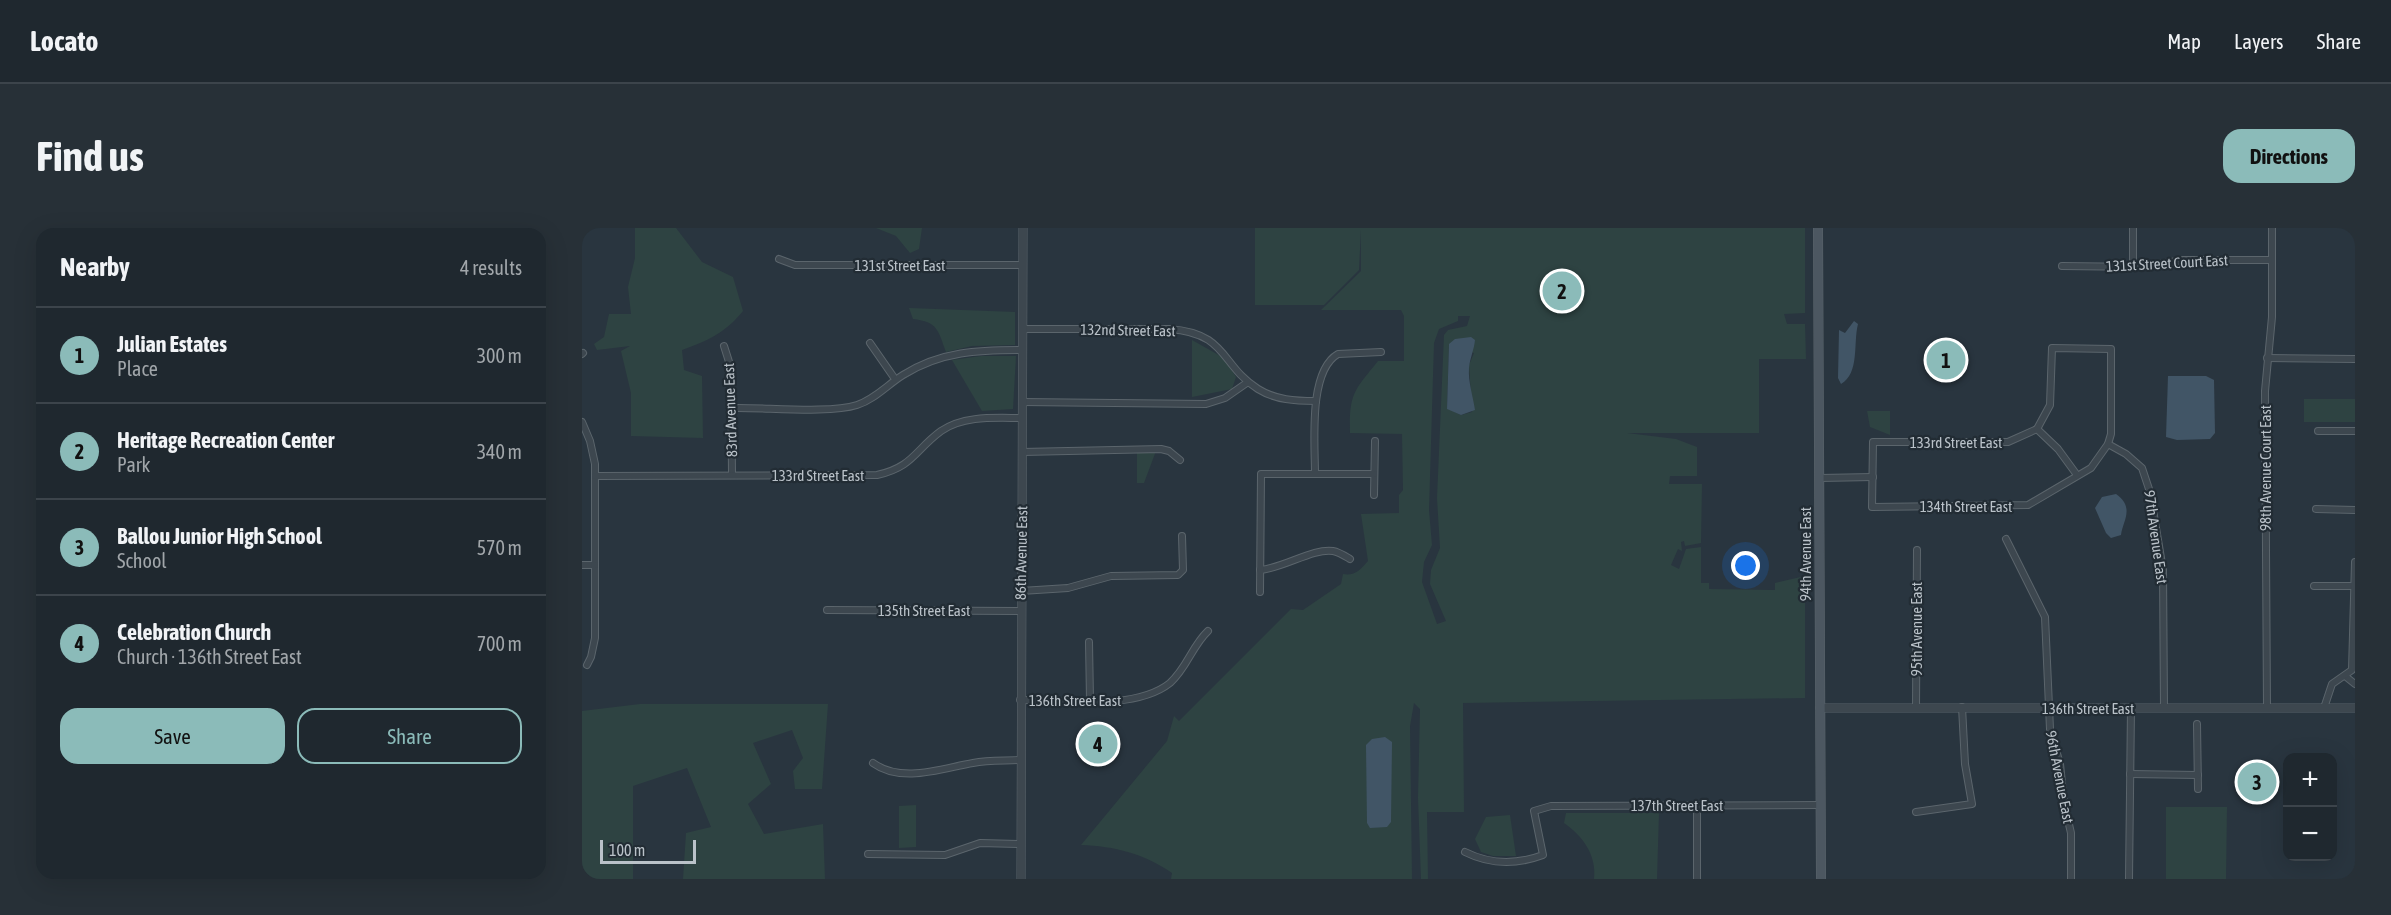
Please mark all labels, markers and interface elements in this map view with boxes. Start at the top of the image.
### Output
text: Locato [30,25,98,57]
text: Map [2167,29,2201,53]
text: Layers [2234,29,2284,53]
text: Share [2317,29,2361,53]
button: Directions [2223,129,2355,183]
text: Find us [36,132,144,180]
street label: 131st Street Court East [2105,251,2229,275]
text: Nearby [60,252,130,282]
text: 4 results [460,256,522,279]
street label: 131st Street East [855,257,945,274]
pin: 2 [1542,268,1582,314]
street label: 132nd Street East [1080,321,1176,339]
text: Julian Estates [117,331,227,357]
pin: 1 [1926,338,1966,382]
text: 1 [75,344,84,367]
text: 300 m [477,344,522,367]
text: Place [117,357,158,380]
street label: 83rd Avenue East [720,363,740,457]
street label: 98th Avenue Court East [2257,405,2274,531]
text: Heritage Recreation Center [117,427,334,453]
street label: 133rd Street East [1910,434,2002,451]
text: 2 [75,440,84,463]
text: 340 m [477,440,522,463]
text: Park [117,453,150,476]
street label: 133rd Street East [772,467,864,484]
street label: 97th Avenue East [2141,489,2171,585]
street label: 134th Street East [1920,498,2012,515]
street label: 86th Avenue East [1012,506,1030,600]
street label: 94th Avenue East [1797,507,1814,601]
text: Ballou Junior High School [117,523,322,549]
text: 3 [75,536,84,559]
text: 570 m [477,536,522,559]
text: School [117,549,167,572]
your location [1731,551,1760,580]
street label: 95th Avenue East [1908,582,1925,676]
street label: 135th Street East [878,602,970,619]
text: Celebration Church [117,619,271,645]
text: 4 [75,632,84,655]
text: 700 m [477,632,522,655]
text: Church · 136th Street East [117,645,302,668]
street label: 136th Street East [1029,692,1121,709]
street label: 136th Street East [2042,700,2134,717]
button: Save [60,708,285,764]
button: Share [297,708,522,764]
pin: 4 [1078,722,1118,766]
street label: 96th Avenue East [2043,729,2077,825]
map controls [2283,753,2337,861]
button: + [2283,753,2337,807]
pin: 3 [2238,760,2276,804]
street label: 137th Street East [1631,797,1723,814]
button: − [2283,807,2337,861]
scale bar [600,837,696,864]
text: 100 m [609,841,645,859]

